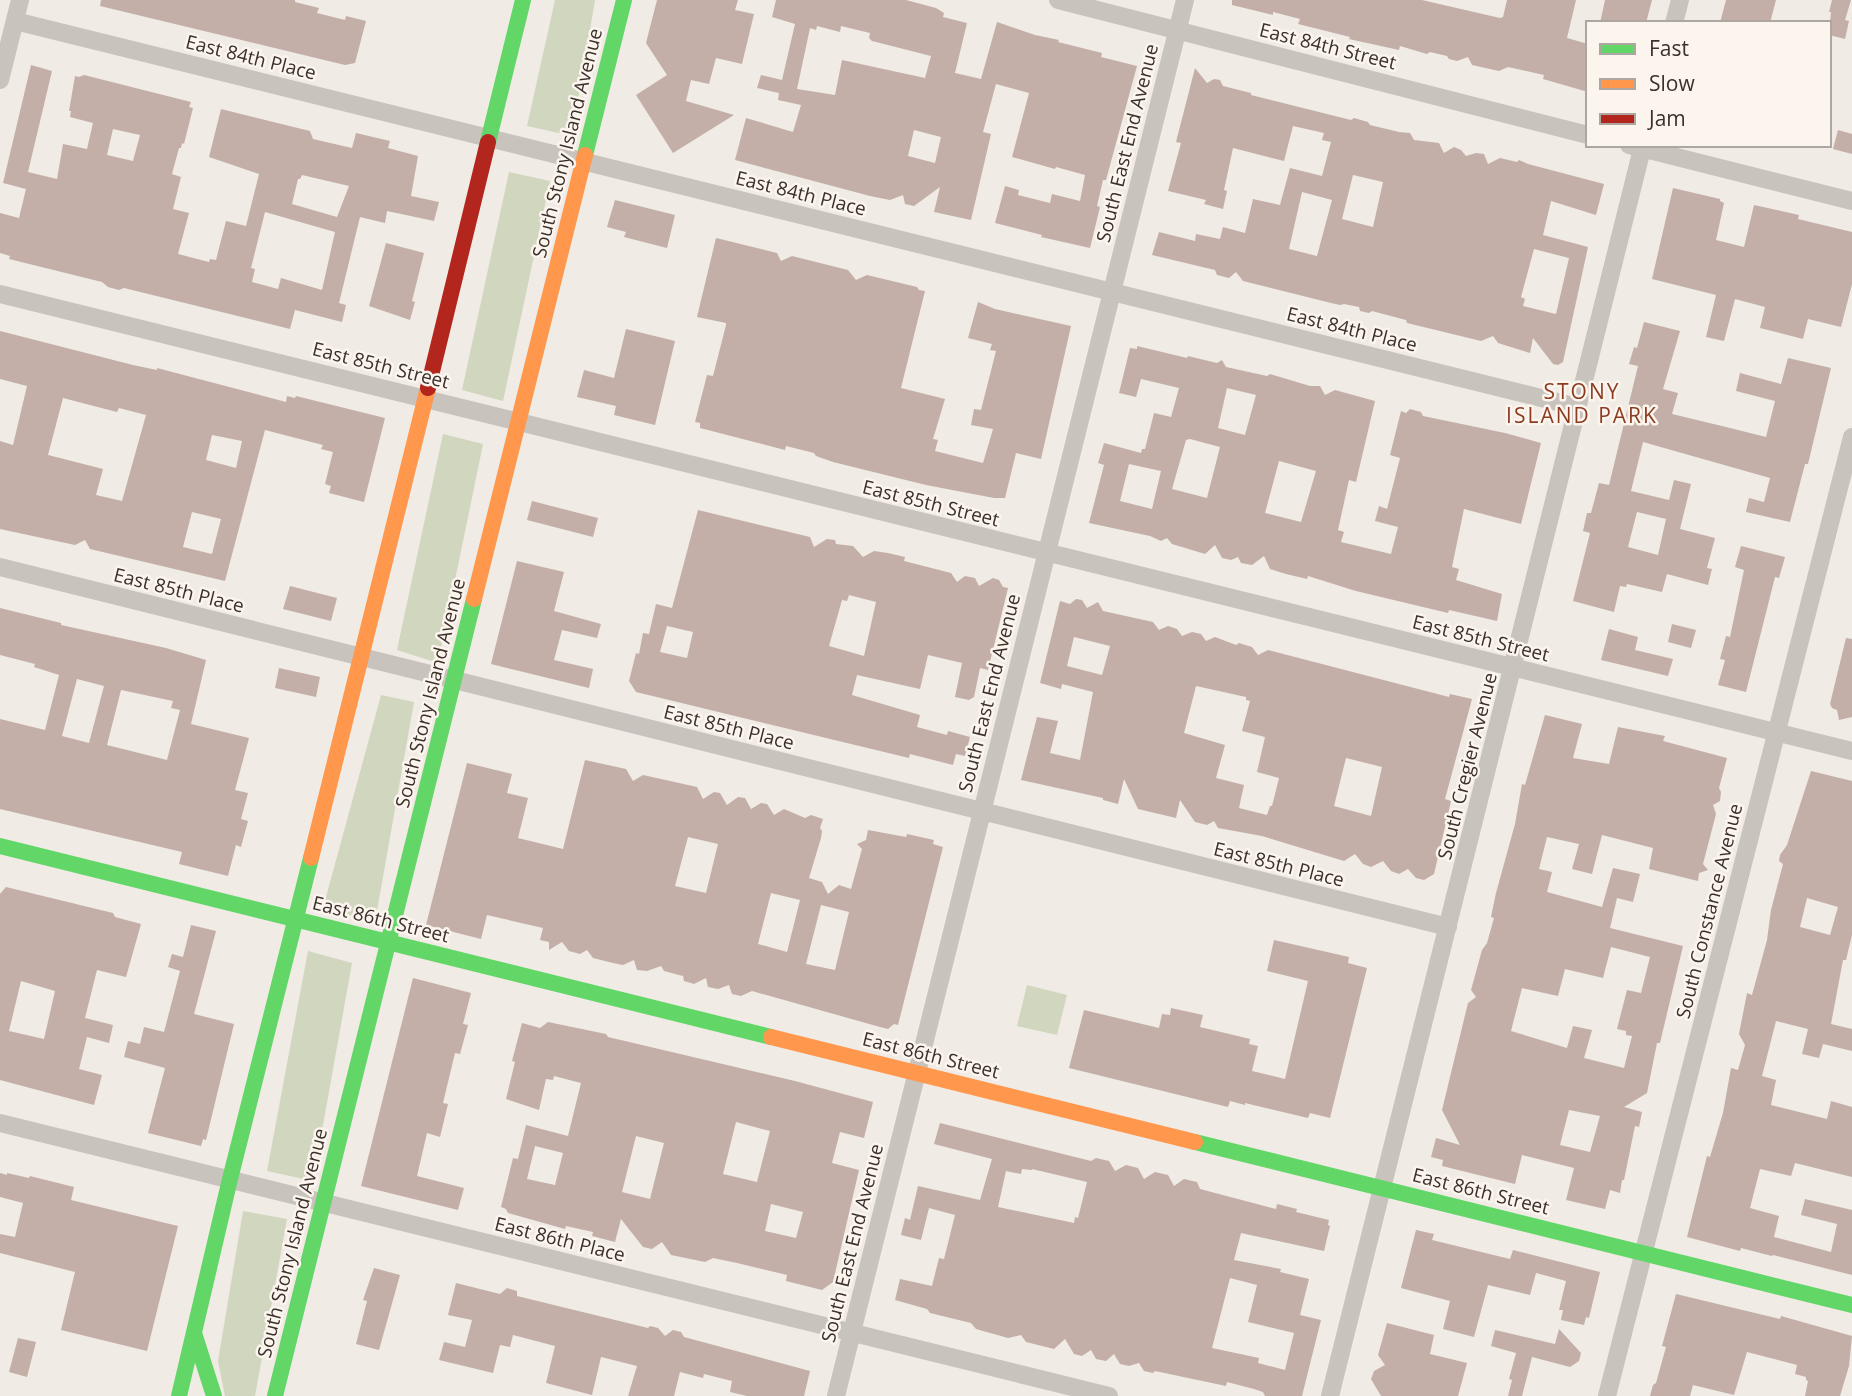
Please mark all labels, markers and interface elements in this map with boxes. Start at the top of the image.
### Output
street label: East 84th Street [1257,16,1399,76]
legend [1586,21,1831,147]
street label: South Stony Island Avenue [526,26,608,260]
street label: East 84th Place [183,28,319,86]
text: Fast [1649,34,1689,62]
street label: South East End Avenue [1090,41,1164,245]
text: Slow [1649,69,1695,97]
text: Jam [1647,104,1686,132]
street label: East 84th Place [733,164,869,222]
street label: East 84th Place [1284,300,1420,358]
street label: East 85th Street [310,335,452,395]
district label: STONY ISLAND PARK [1506,377,1658,429]
street label: East 85th Street [860,473,1002,533]
street label: East 85th Place [111,561,247,619]
street label: South Stony Island Avenue [389,576,471,810]
street label: South East End Avenue [952,591,1026,795]
street label: East 85th Street [1410,608,1552,668]
street label: South Cregier Avenue [1431,670,1503,862]
street label: East 85th Place [661,698,797,756]
street label: South Constance Avenue [1670,801,1748,1021]
street label: East 85th Place [1211,835,1347,893]
street label: East 86th Street [310,889,452,949]
street label: East 86th Street [860,1025,1002,1085]
street label: South Stony Island Avenue [251,1126,333,1360]
street label: South East End Avenue [815,1141,889,1345]
street label: East 86th Street [1410,1161,1552,1221]
street label: East 86th Place [492,1210,628,1268]

